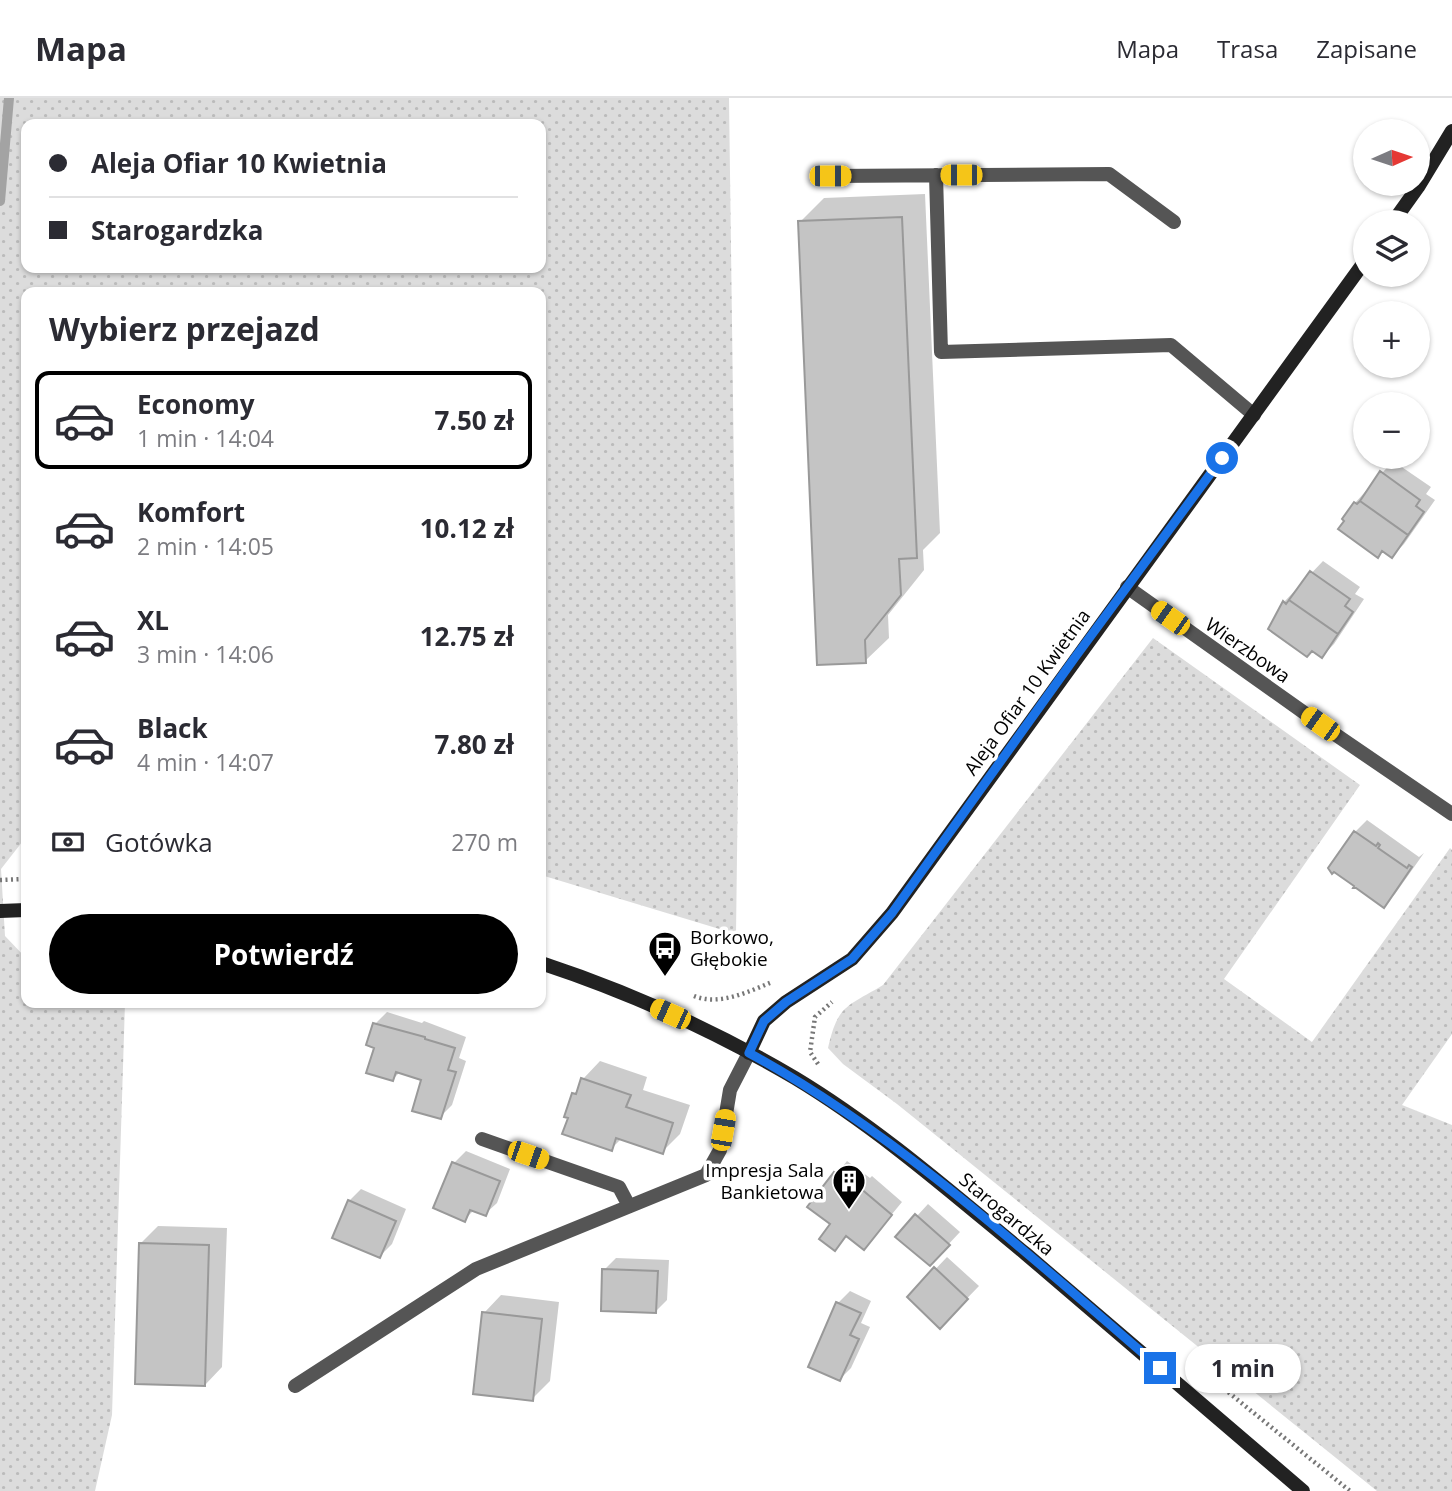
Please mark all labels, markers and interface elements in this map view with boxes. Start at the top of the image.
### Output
text: Mapa [35,26,127,71]
text: Mapa [1116,32,1179,65]
text: Trasa [1217,32,1278,65]
text: Zapisane [1316,32,1417,65]
north arrow [1353,119,1430,196]
map controls [1353,119,1430,469]
text: Aleja Ofiar 10 Kwietnia [91,145,387,181]
car [941,165,983,186]
car [810,166,852,187]
button: layers [1353,210,1430,287]
text: Starogardzka [91,212,263,248]
button: + [1353,301,1430,378]
text: Wybierz przejazd [49,307,320,350]
text: Economy [137,386,255,422]
icon: car [53,389,116,452]
button: − [1353,392,1430,469]
text: 7.50 zł [435,402,514,438]
text: 1 min · 14:04 [137,422,274,454]
route start [1206,442,1238,474]
text: Komfort [137,494,245,530]
icon: car [53,497,116,560]
text: 10.12 zł [420,510,514,546]
text: 2 min · 14:05 [137,530,274,562]
car [1147,597,1194,639]
text: XL [137,602,169,638]
street label: Aleja Ofiar 10 Kwietnia [958,604,1096,780]
icon: car [53,605,116,668]
street label: Wierzbowa [1200,611,1296,689]
text: 12.75 zł [420,618,514,654]
text: 3 min · 14:06 [137,638,274,670]
car [1297,703,1344,745]
text: Black [137,710,208,746]
icon: car [53,713,116,776]
text: 7.80 zł [435,726,514,762]
text: 4 min · 14:07 [137,746,274,778]
icon: cash [49,823,87,861]
text: Gotówka [105,824,213,860]
text: 270 m [451,826,518,858]
button: Potwierdź [49,914,518,994]
place label: Borkowo, Głębokie [690,924,774,972]
bus stop icon: Borkowo, Głębokie [646,929,684,978]
car [647,996,694,1032]
car [710,1107,737,1153]
car [505,1138,552,1172]
place label: Impresja Sala Bankietowa [705,1157,824,1205]
building icon: Impresja Sala Bankietowa [830,1162,868,1211]
street label: Starogardzka [954,1167,1060,1261]
callout: 1 min [1184,1344,1300,1392]
route end [1144,1352,1176,1384]
text: 1 min [1211,1352,1275,1384]

